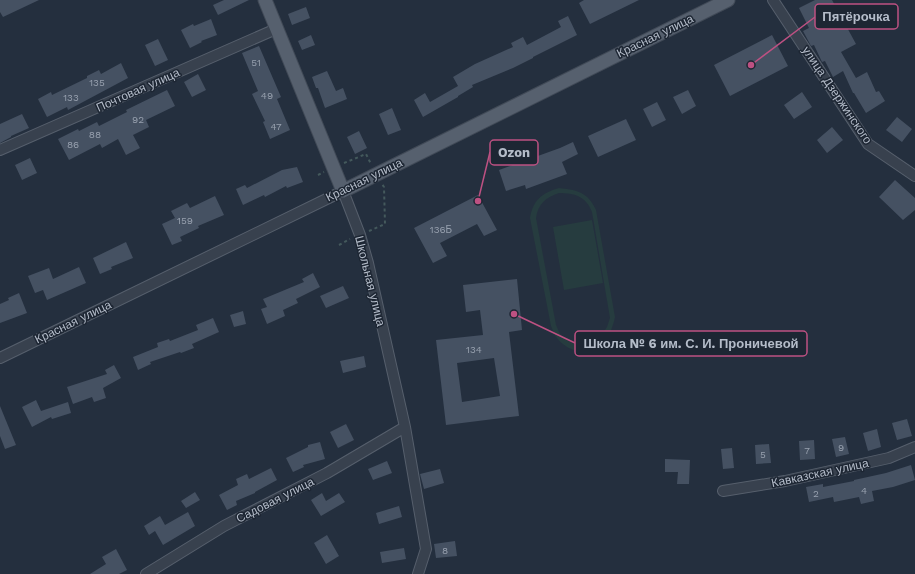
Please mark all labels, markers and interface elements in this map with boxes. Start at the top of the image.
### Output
callout: Пятёрочка [815,4,898,29]
text: Пятёрочка [822,9,890,24]
street label: Красная улица [615,11,696,61]
street label: улица Дзержинского [799,44,875,147]
house number: 51 [251,57,261,68]
street label: Почтовая улица [94,65,182,115]
house number: 135 [89,77,105,88]
house number: 49 [261,90,273,101]
house number: 133 [63,92,79,103]
house number: 92 [132,114,144,125]
house number: 47 [270,121,282,132]
house number: 88 [89,129,101,140]
house number: 86 [67,139,79,150]
callout: Ozon [490,140,538,165]
text: Ozon [498,145,530,160]
street label: Красная улица [324,155,405,205]
house number: 159 [177,215,193,226]
house number: 136Б [430,224,453,235]
street label: Школьная улица [352,234,388,328]
street label: Красная улица [33,297,114,347]
callout: Школа № 6 им. С. И. Проничевой [575,331,807,356]
text: Школа № 6 им. С. И. Проничевой [583,336,799,351]
house number: 134 [466,344,482,355]
house number: 9 [838,442,844,453]
house number: 7 [804,445,810,456]
house number: 5 [760,449,766,460]
street label: Кавказская улица [770,456,870,490]
street label: Садовая улица [234,474,317,526]
house number: 4 [861,485,867,496]
house number: 2 [813,488,819,499]
house number: 8 [442,545,448,556]

